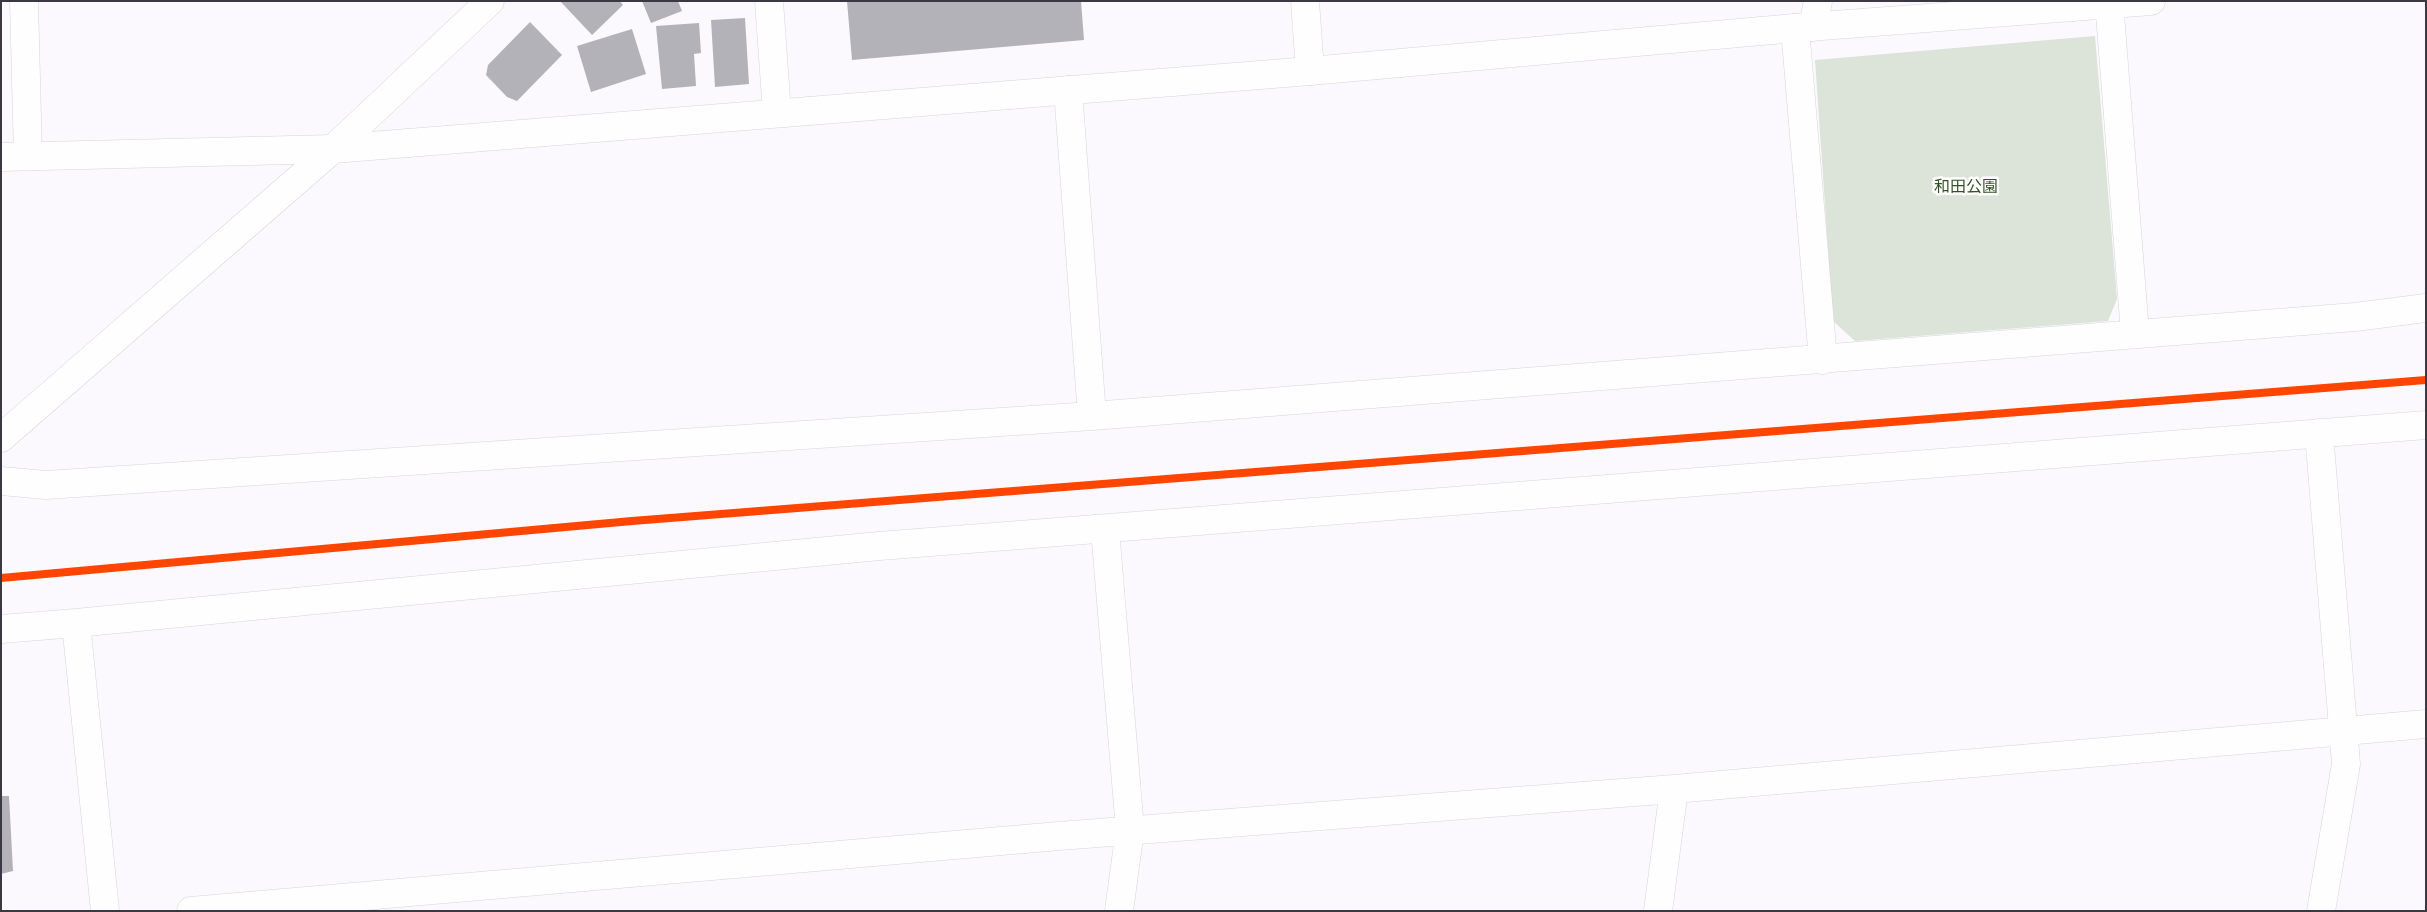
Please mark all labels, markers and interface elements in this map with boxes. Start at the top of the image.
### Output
park label: 和田公園 [1934,178,1998,198]

